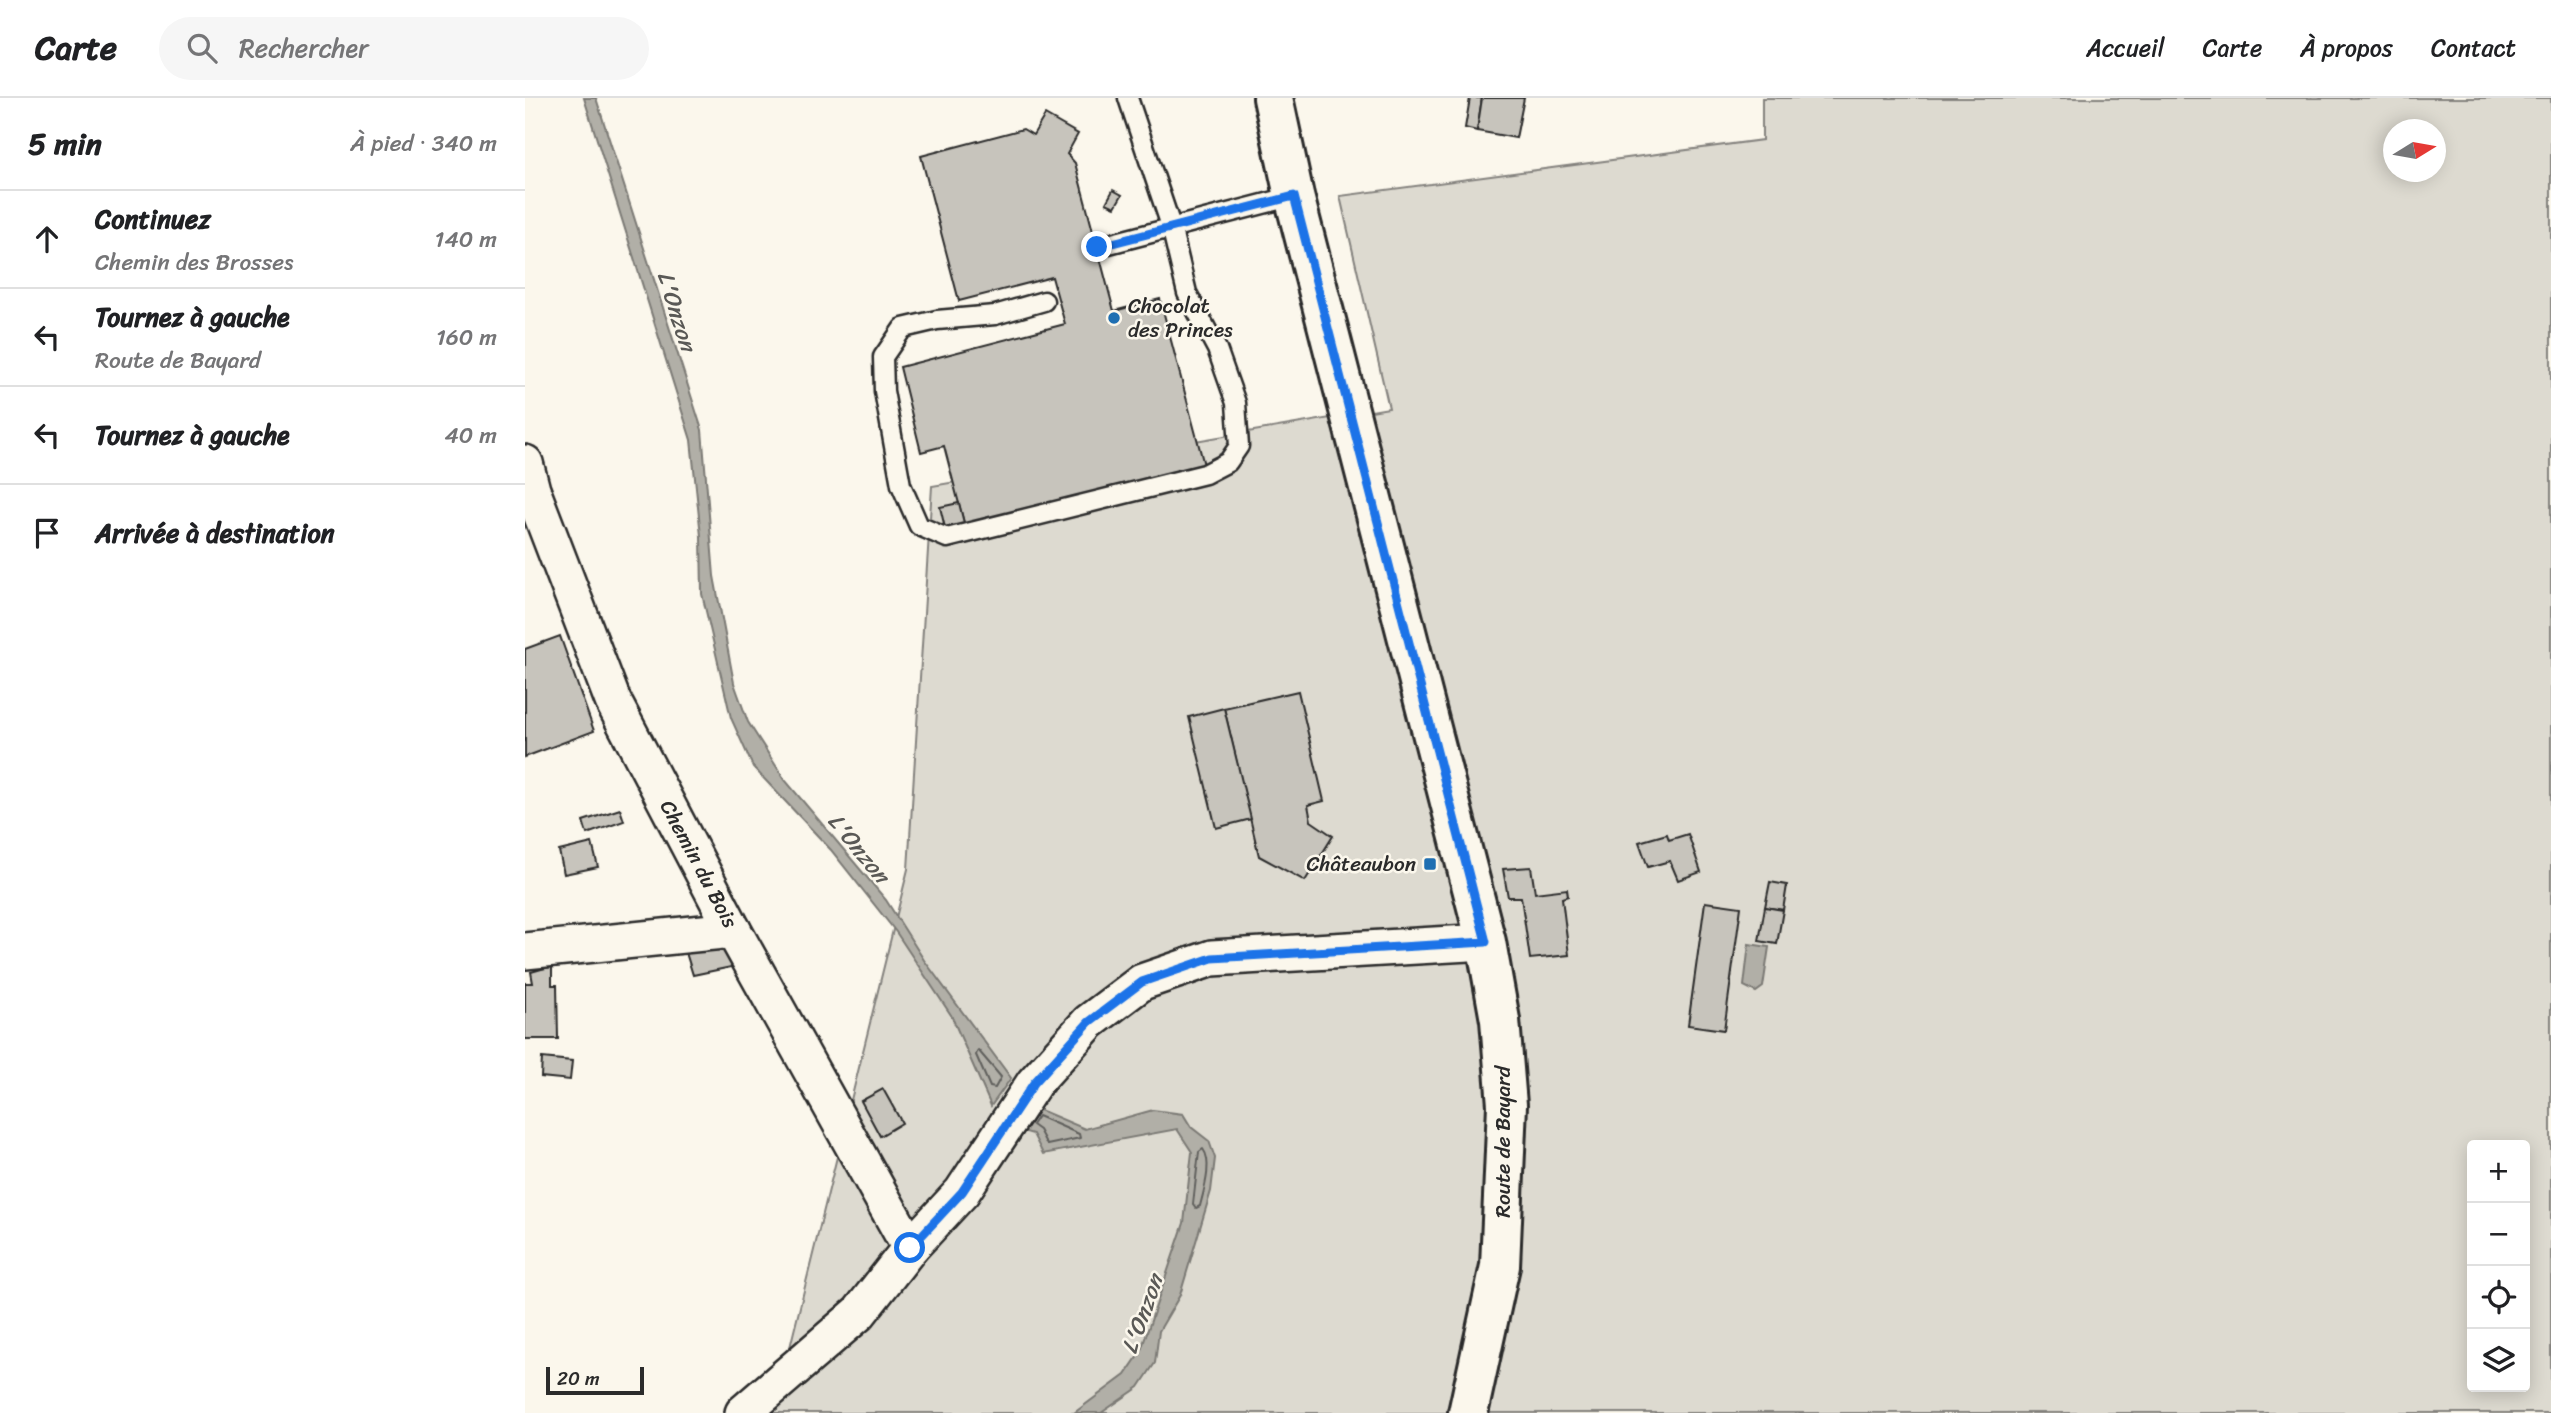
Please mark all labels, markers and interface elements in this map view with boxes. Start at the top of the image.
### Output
search box [159,17,649,80]
text: Carte [35,19,117,77]
text: Rechercher [239,25,369,71]
text: Accueil [2086,27,2165,69]
text: Carte [2203,27,2262,69]
text: À propos [2300,27,2393,69]
text: Contact [2431,27,2516,69]
icon: search [183,29,221,67]
text: 5 min [28,117,102,171]
north arrow [2383,119,2446,182]
text: À pied · 340 m [350,123,497,164]
text: Continuez [95,196,211,242]
text: 140 m [435,219,497,260]
icon: ahead [28,220,66,258]
route end [1081,231,1112,262]
text: Chemin des Brosses [95,242,294,283]
water label: L'Onzon [645,266,709,359]
place label: Chocolat des Princes [1128,287,1233,349]
text: Tournez à gauche [95,294,290,340]
marker: Chocolat des Princes [1106,310,1122,326]
text: 160 m [436,317,497,358]
icon: left [28,318,66,356]
text: Route de Bayard [95,340,261,381]
text: Tournez à gauche [95,412,290,458]
text: 40 m [444,415,497,456]
icon: left [28,416,66,454]
text: Arrivée à destination [95,510,335,556]
icon: arrive [28,514,66,552]
street label: Chemin du Bois [649,793,749,935]
water label: L'Onzon [817,804,902,895]
place label: Châteaubon [1306,845,1416,883]
marker: Châteaubon [1422,856,1438,872]
street label: Route de Bayard [1484,1064,1522,1218]
map controls [2467,1140,2530,1392]
button: + [2467,1140,2530,1203]
button: − [2467,1203,2530,1266]
route start [894,1232,925,1263]
water label: L'Onzon [1109,1266,1177,1360]
button: locate [2467,1266,2530,1329]
button: layers [2467,1329,2530,1392]
text: 20 m [557,1362,600,1395]
scale bar [546,1364,644,1396]

